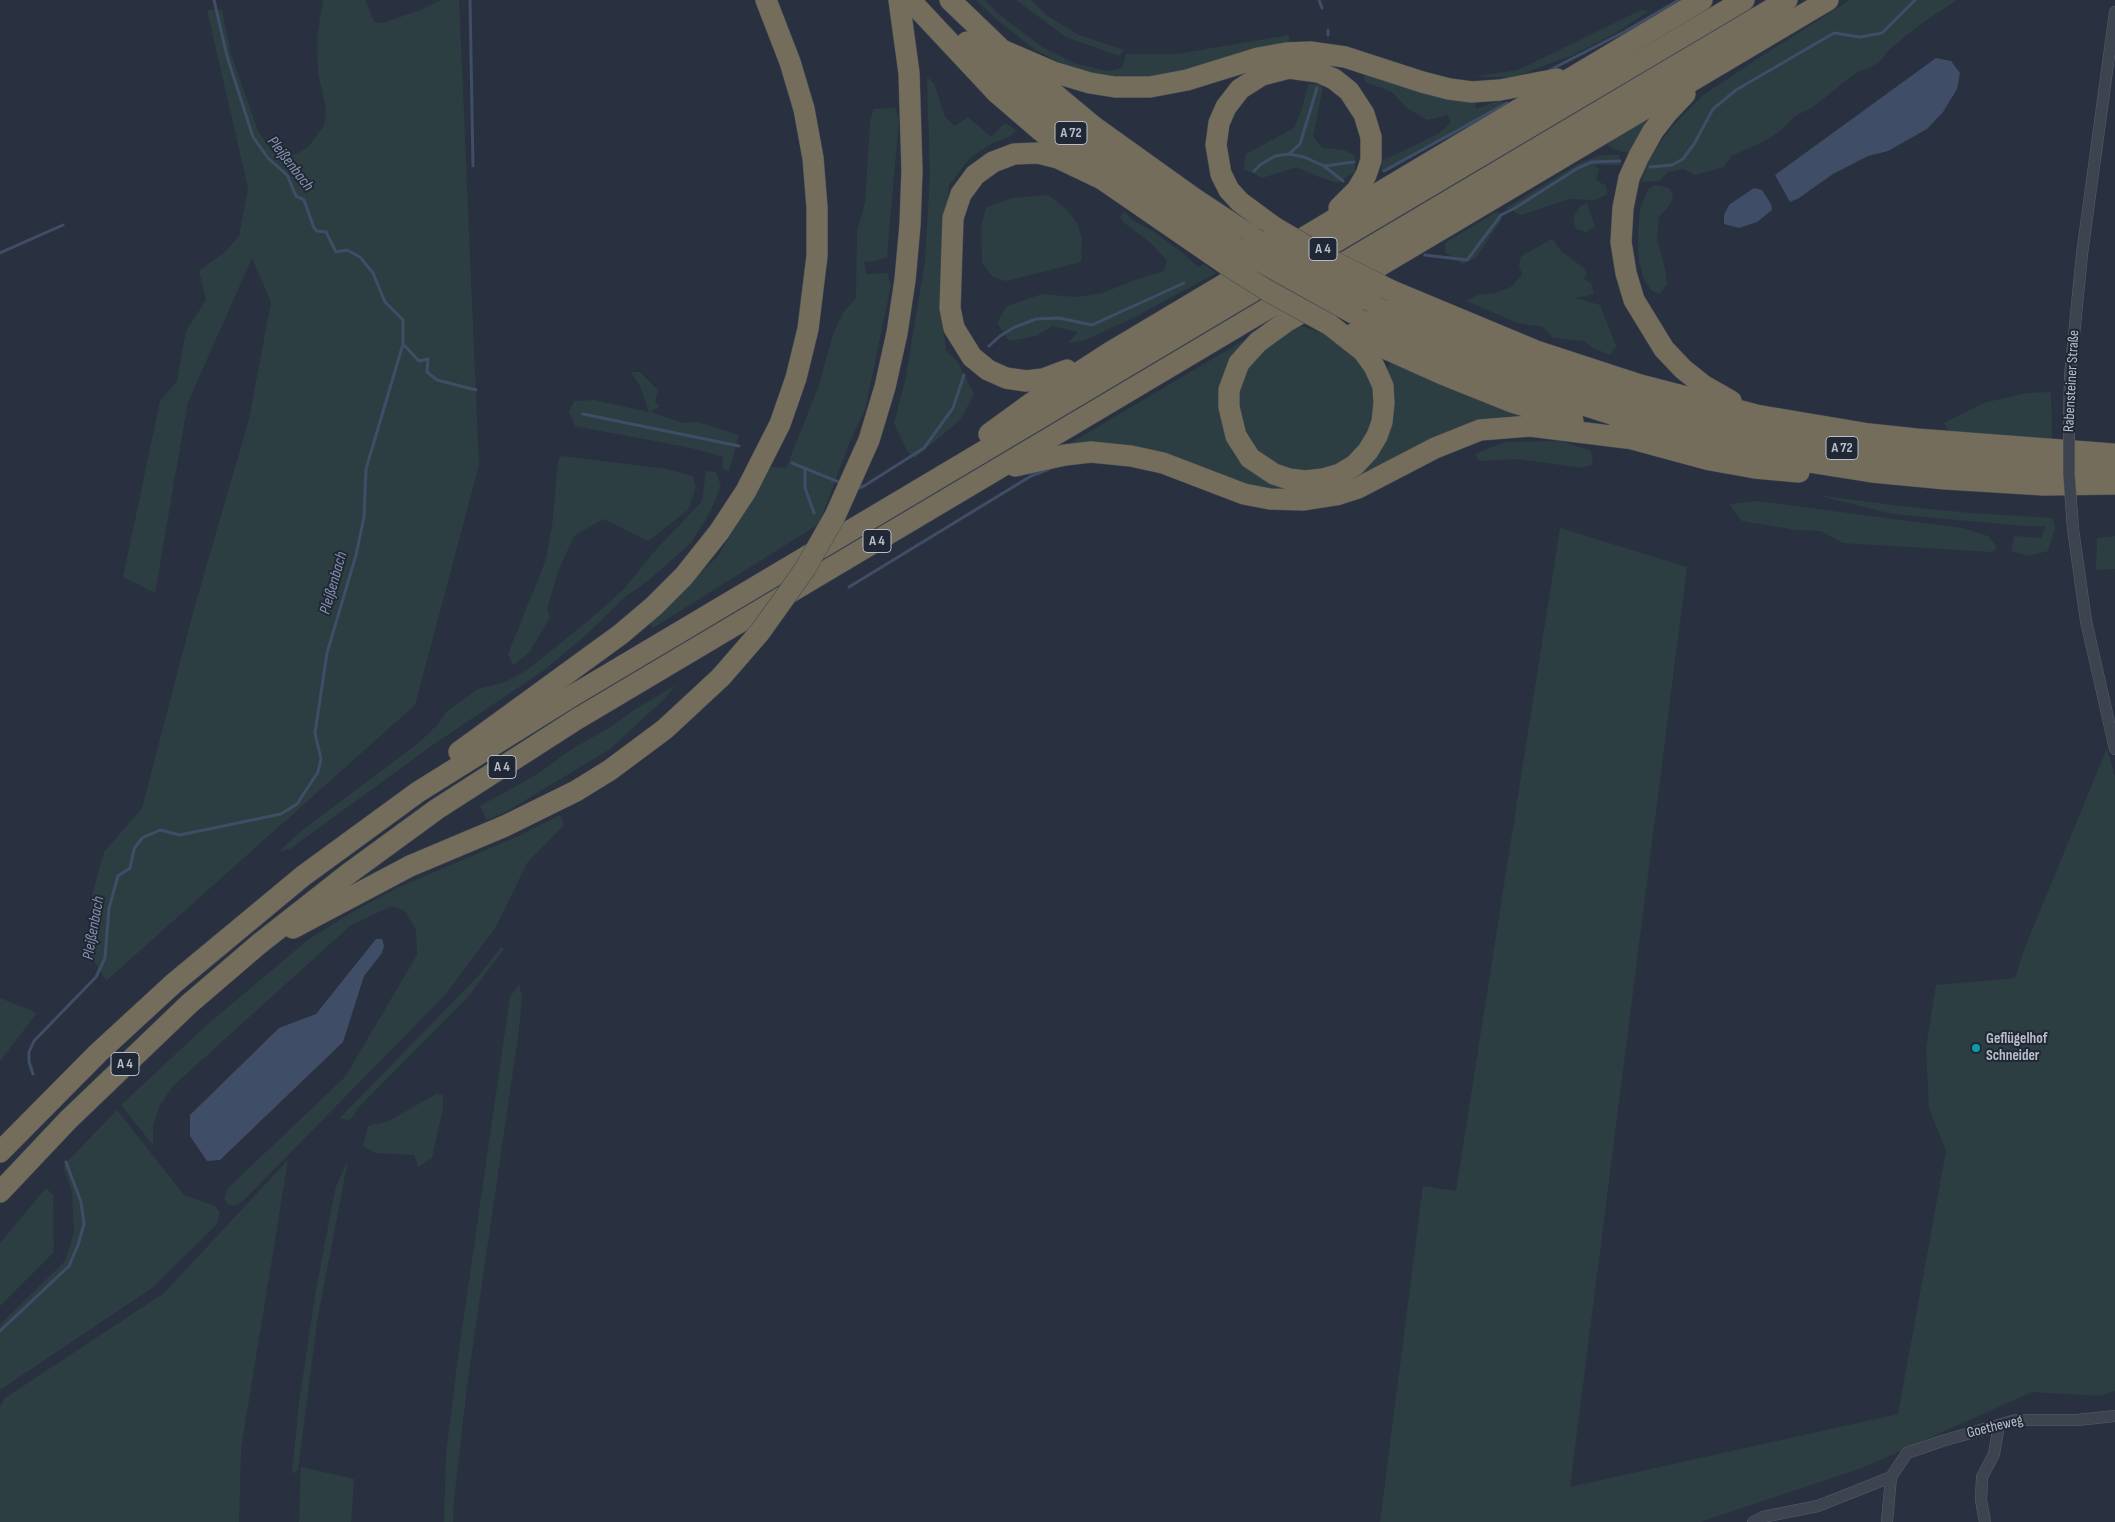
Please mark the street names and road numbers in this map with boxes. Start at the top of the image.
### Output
road number: A 72 [1055,122,1087,144]
road number: A 4 [1309,238,1337,260]
street label: Rabensteiner Straße [2060,330,2084,432]
road number: A 72 [1826,436,1858,459]
road number: A 4 [863,530,891,552]
road number: A 4 [488,756,516,779]
road number: A 4 [111,1052,139,1076]
street label: Goetheweg [1965,1411,2025,1443]

